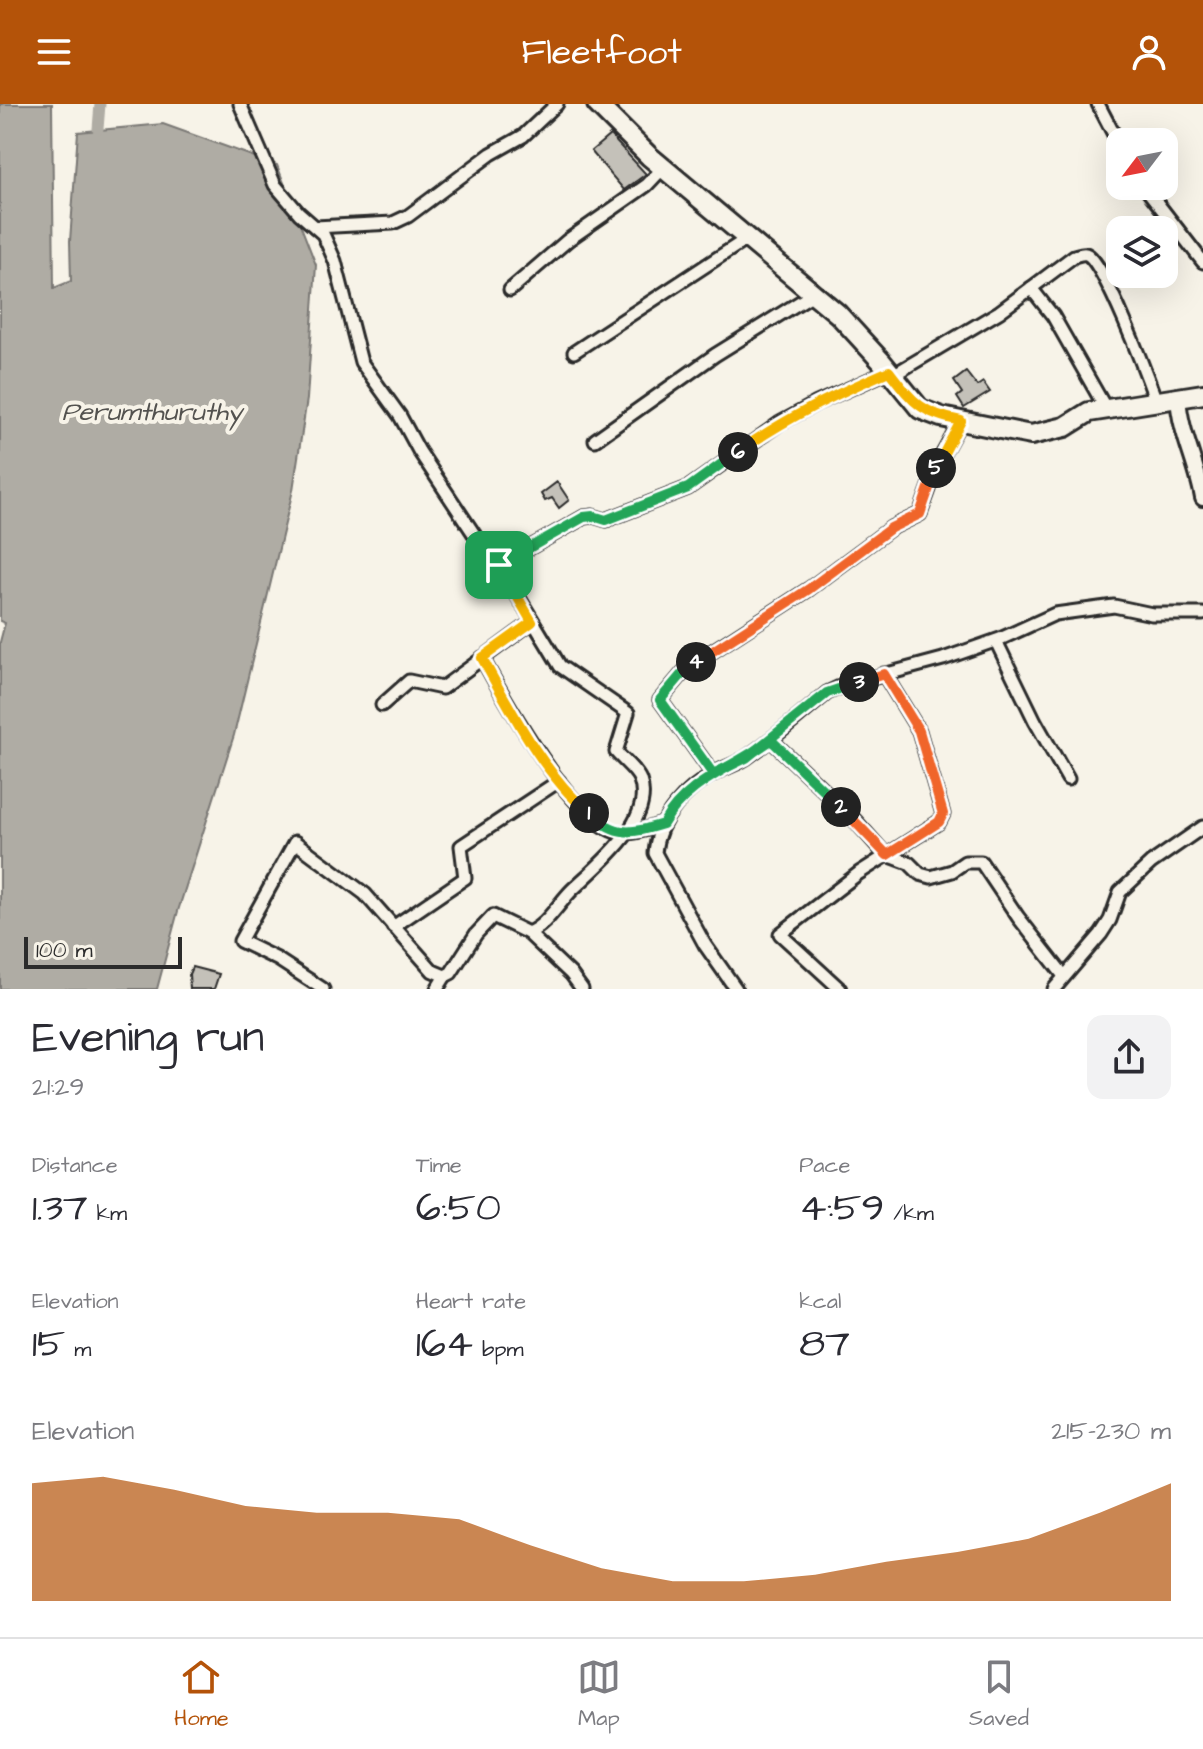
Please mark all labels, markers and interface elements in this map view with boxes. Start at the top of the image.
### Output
text: Fleetfoot [521,27,682,78]
icon: menu [32,30,76,74]
icon: person [1127,30,1171,74]
north arrow [1106,128,1178,200]
map controls [1106,128,1178,288]
button: layers [1106,216,1178,288]
water label: Perumthuruthy [62,394,245,431]
pin: 6 [718,432,758,472]
text: 6 [731,436,745,467]
pin: 5 [916,448,956,488]
text: 5 [928,452,944,483]
pin [465,531,533,599]
icon: arrive [477,543,521,587]
pin: 4 [676,642,716,682]
text: 4 [689,646,703,677]
pin: 3 [839,662,879,702]
text: 3 [853,666,865,697]
pin: 2 [821,787,861,827]
text: 2 [835,791,847,822]
pin: 1 [569,793,609,833]
text: 1 [588,797,590,828]
scale bar [24,933,182,969]
text: 100 m [36,935,93,966]
text: Evening run [32,1008,264,1069]
button: share [1087,1015,1171,1099]
text: 21:29 [32,1069,84,1105]
text: Distance [32,1150,118,1181]
text: Time [416,1150,462,1181]
text: Pace [799,1150,850,1181]
text: 1.37 [32,1181,88,1236]
text: 6:50 [416,1181,501,1236]
text: 4:59 [799,1181,884,1236]
text: km [88,1198,127,1229]
text: /km [884,1198,934,1229]
text: Elevation [32,1286,119,1317]
text: Heart rate [416,1286,526,1317]
text: kcal [799,1286,841,1317]
text: 15 [32,1317,65,1372]
text: 164 [416,1317,473,1372]
text: 87 [799,1317,850,1372]
text: m [65,1334,91,1365]
text: bpm [473,1334,524,1365]
text: Elevation [32,1413,134,1449]
text: 215–230 m [1051,1413,1171,1449]
tab: Home [174,1655,229,1734]
tab: Map [577,1655,621,1734]
tab: Saved [969,1655,1029,1734]

